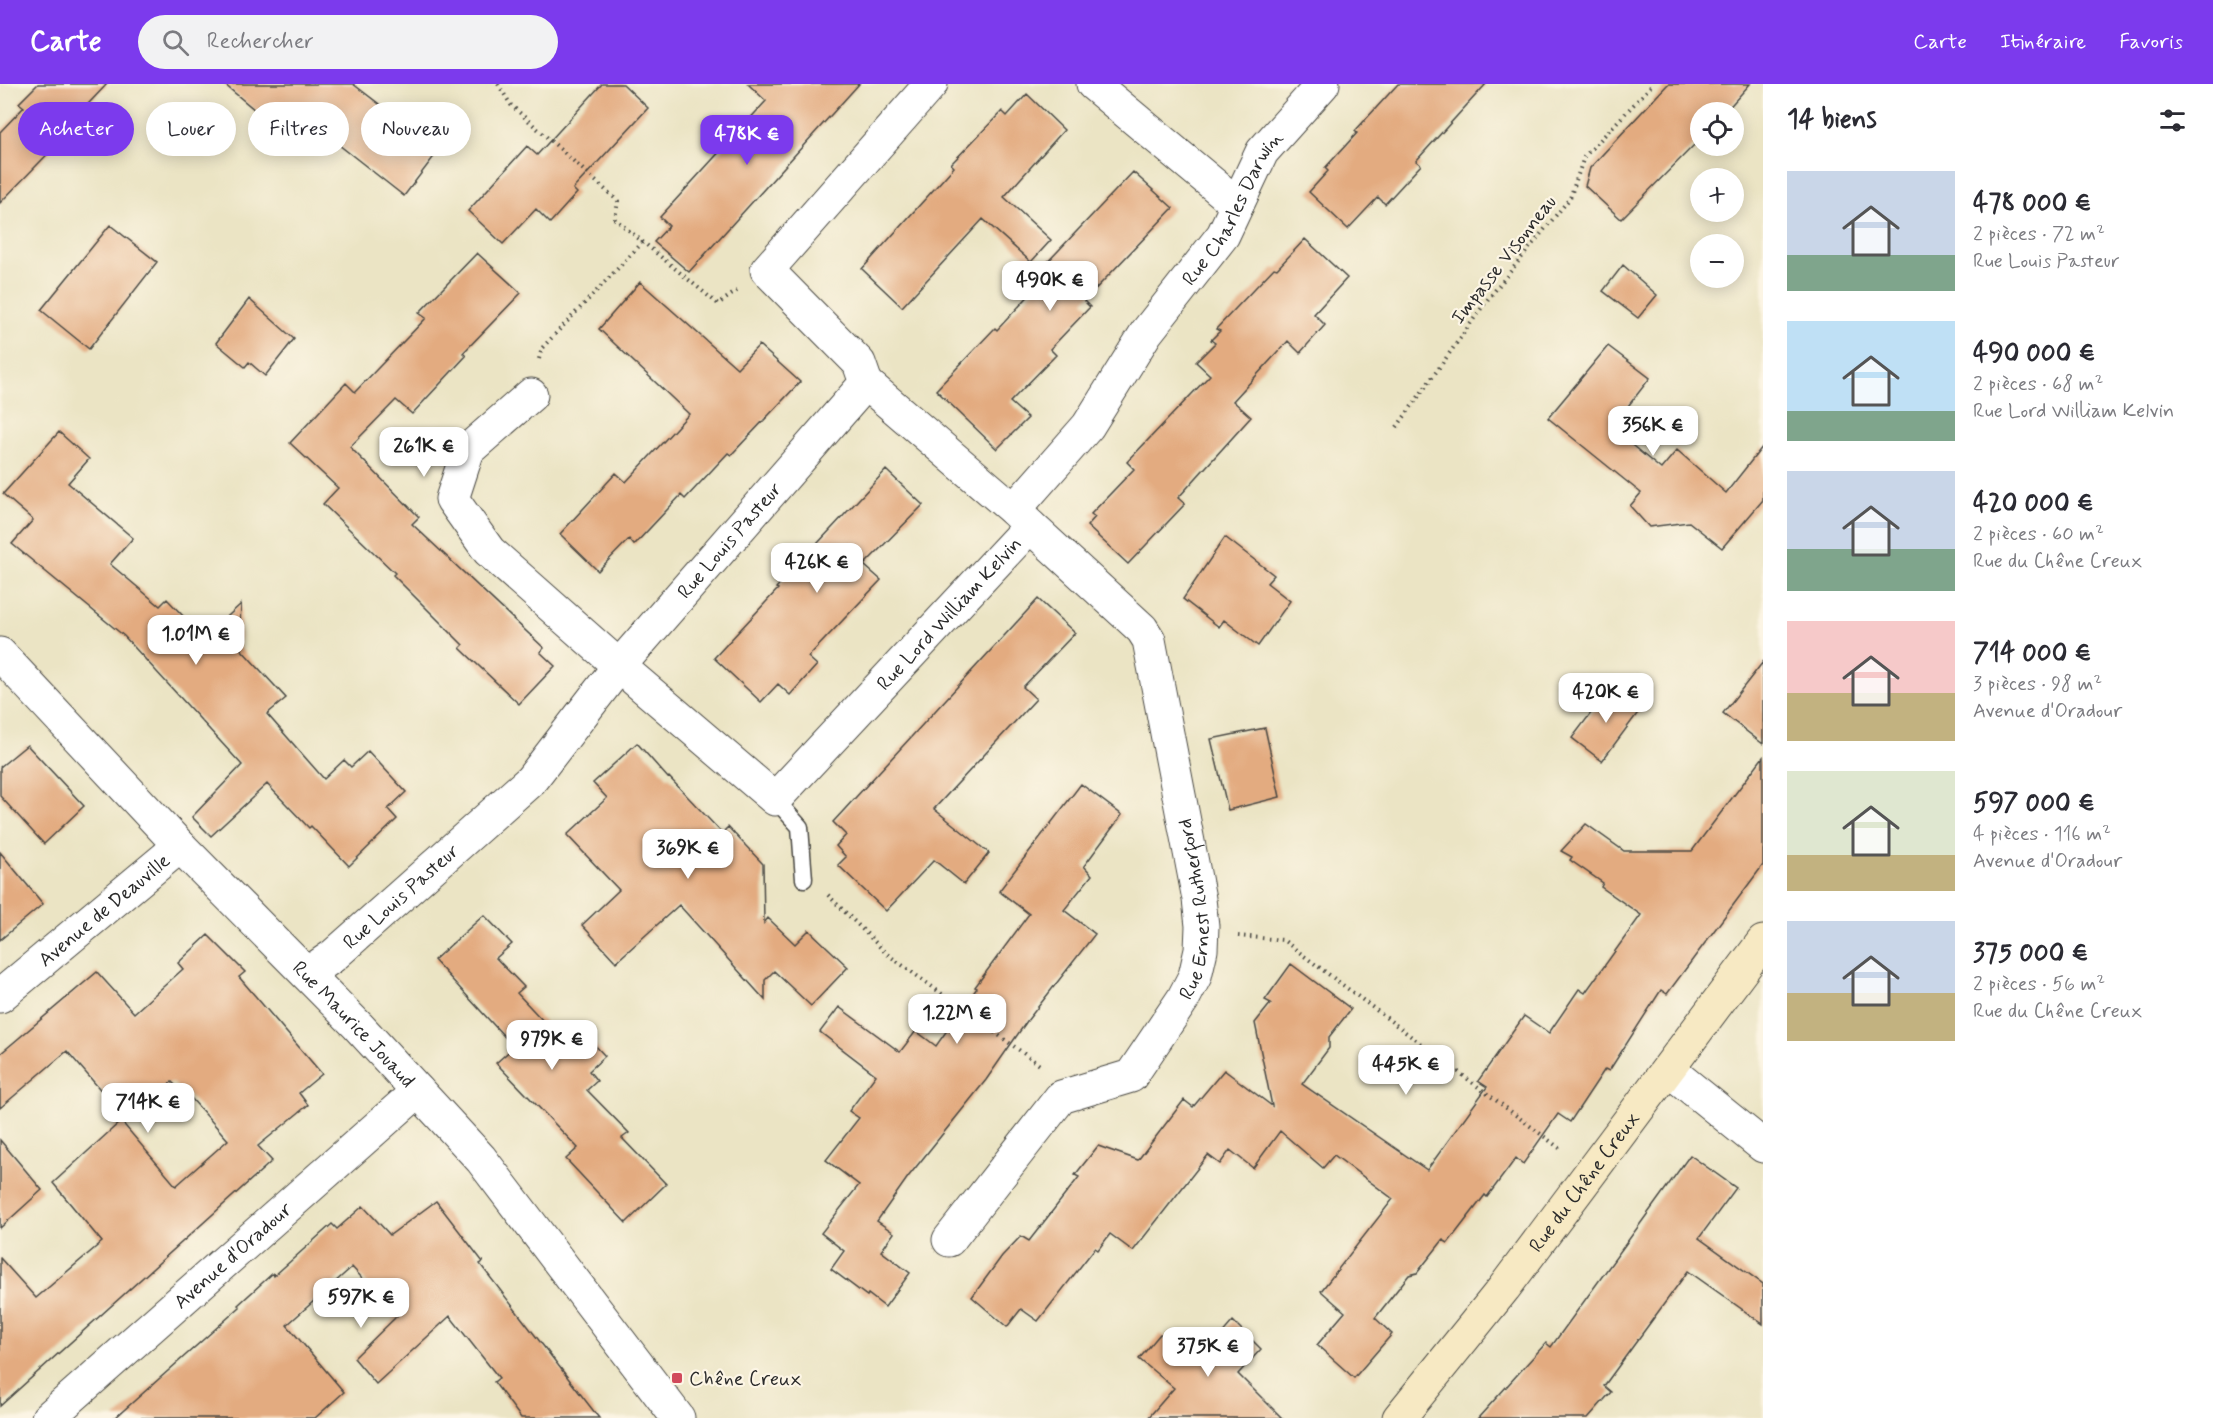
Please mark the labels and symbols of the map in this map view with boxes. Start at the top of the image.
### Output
pin: 478K € [698,115,796,166]
street label: Rue Charles Darwin [1176,125,1290,292]
street label: Impasse Visonneau [1445,190,1563,330]
pin: 490K € [1001,261,1099,312]
pin: 356K € [1604,406,1702,457]
pin: 261K € [375,427,473,478]
street label: Rue Louis Pasteur [672,477,789,605]
street label: Rue Lord William Kelvin [871,531,1028,697]
pin: 426K € [768,543,866,594]
pin: 1.01M € [141,615,251,666]
pin: 420K € [1557,673,1655,724]
street label: Rue Ernest Rutherford [1172,816,1217,1005]
pin: 369K € [639,829,737,880]
street label: Rue Louis Pasteur [338,838,465,956]
street label: Avenue de Deauville [33,848,176,974]
street label: Rue Maurice Jouaud [286,955,420,1094]
pin: 1.22M € [902,994,1012,1045]
pin: 979K € [503,1020,601,1071]
pin: 445K € [1357,1045,1455,1096]
pin: 714K € [99,1083,197,1134]
street label: Rue du Chêne Creux [1523,1106,1647,1258]
street label: Avenue d'Oradour [168,1196,299,1316]
pin: 597K € [312,1278,410,1329]
pin: 375K € [1159,1327,1257,1378]
place label: Chêne Creux [689,1366,802,1393]
marker: Chêne Creux [670,1371,684,1385]

